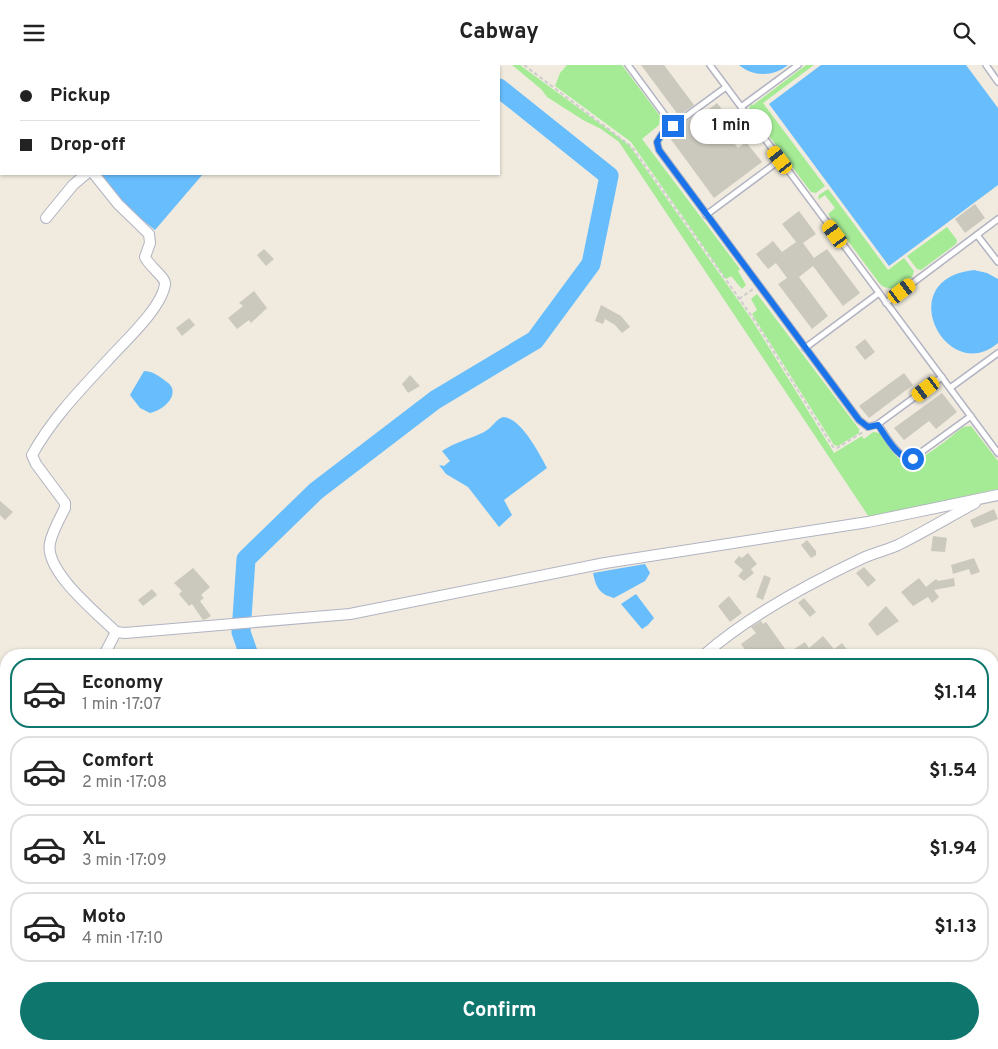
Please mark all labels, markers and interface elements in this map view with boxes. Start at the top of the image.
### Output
icon: menu [20,19,48,47]
text: Cabway [459,19,539,46]
icon: search [950,19,978,47]
text: Pickup [50,84,110,108]
callout: 1 min [690,109,773,143]
route end [662,115,684,137]
text: 1 min [712,116,750,136]
text: Drop-off [50,133,125,157]
car [764,144,795,176]
car [820,217,849,251]
car [885,276,918,306]
car [909,374,942,404]
route start [902,448,924,470]
icon: car [22,671,67,716]
text: Economy [82,671,163,695]
text: $1.14 [933,681,977,705]
text: 1 min · 17:07 [82,695,161,715]
icon: car [22,749,67,794]
text: Comfort [82,749,154,773]
text: $1.54 [929,759,977,783]
text: 2 min · 17:08 [82,773,167,793]
icon: car [22,827,67,872]
text: XL [82,827,105,851]
text: $1.94 [929,837,977,861]
text: 3 min · 17:09 [82,851,167,871]
icon: car [22,905,67,950]
text: Moto [82,905,126,929]
text: $1.13 [934,915,977,939]
text: 4 min · 17:10 [82,929,163,949]
button: Confirm [20,982,979,1040]

